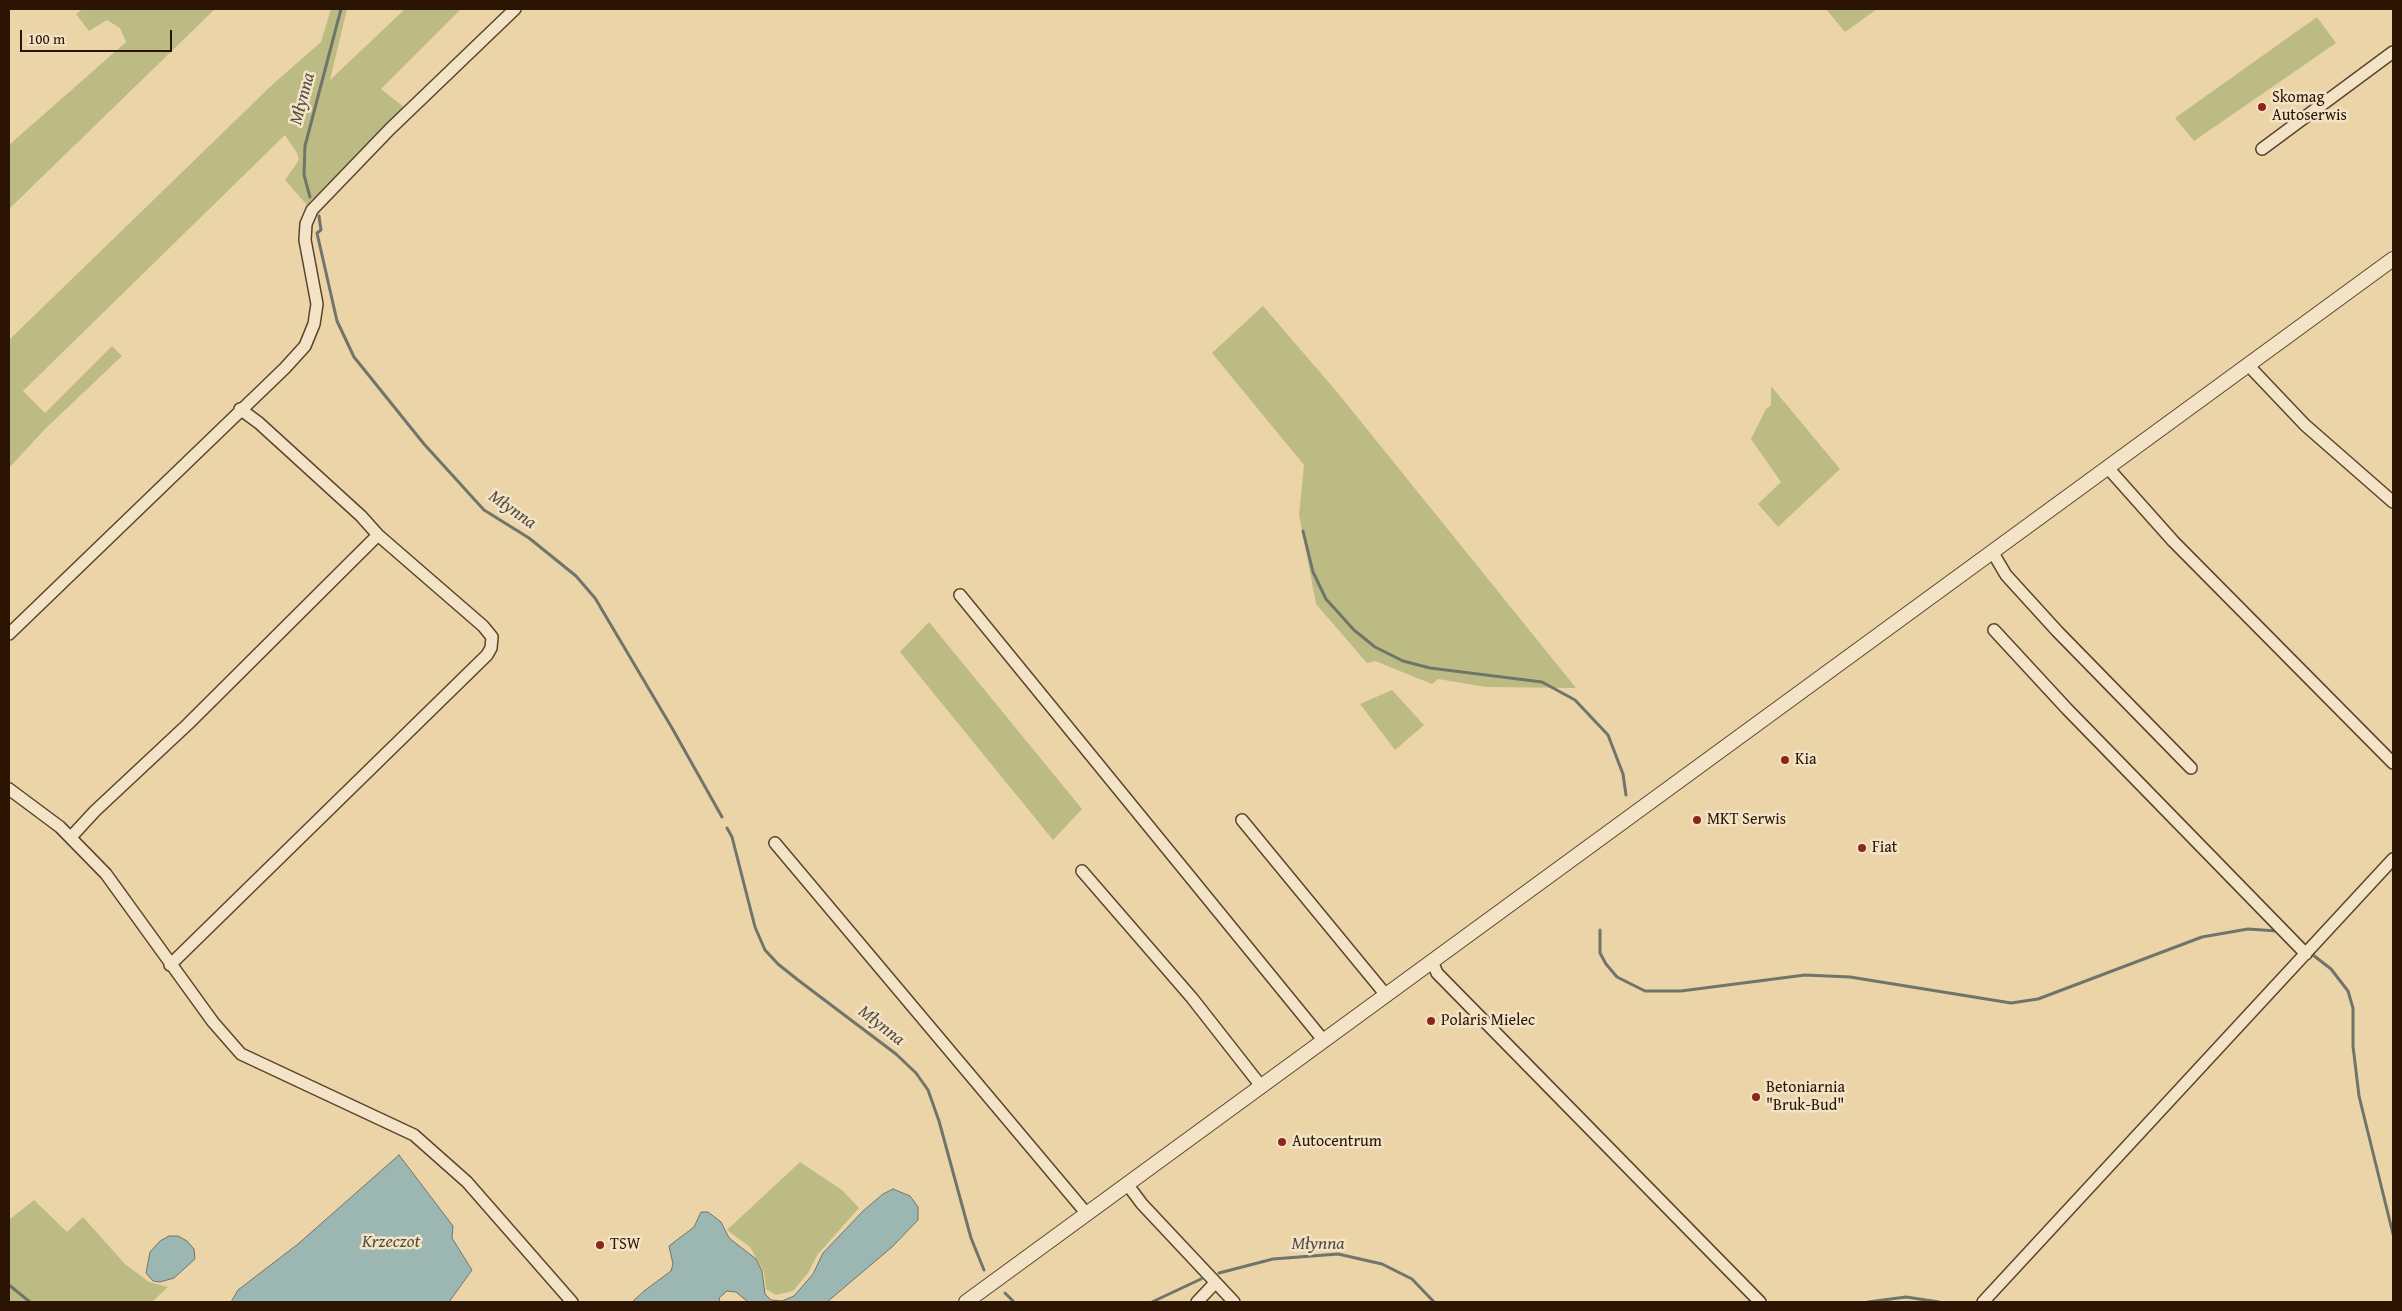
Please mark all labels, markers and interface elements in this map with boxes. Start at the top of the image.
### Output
scale bar [22,20,175,52]
text: 100 m [28,28,65,49]
water label: Młynna [286,71,320,127]
place label: Skomag Autoserwis [2272,88,2347,126]
marker: Skomag Autoserwis [2256,101,2268,113]
water label: Młynna [484,486,540,534]
place label: Kia [1795,750,1817,770]
marker: Kia [1779,754,1791,766]
place label: MKT Serwis [1707,810,1786,830]
marker: MKT Serwis [1691,814,1703,826]
place label: Fiat [1872,838,1898,858]
marker: Fiat [1856,842,1868,854]
water label: Młynna [853,1001,909,1051]
place label: Polaris Mielec [1441,1011,1535,1031]
marker: Polaris Mielec [1425,1015,1437,1027]
place label: Betoniarnia "Bruk-Bud" [1766,1078,1845,1116]
marker: Betoniarnia "Bruk-Bud" [1750,1091,1762,1103]
place label: Autocentrum [1292,1132,1382,1152]
marker: Autocentrum [1276,1136,1288,1148]
water label: Krzeczot [362,1231,420,1253]
water label: Młynna [1291,1233,1345,1255]
place label: TSW [610,1235,640,1255]
marker: TSW [594,1239,606,1251]

